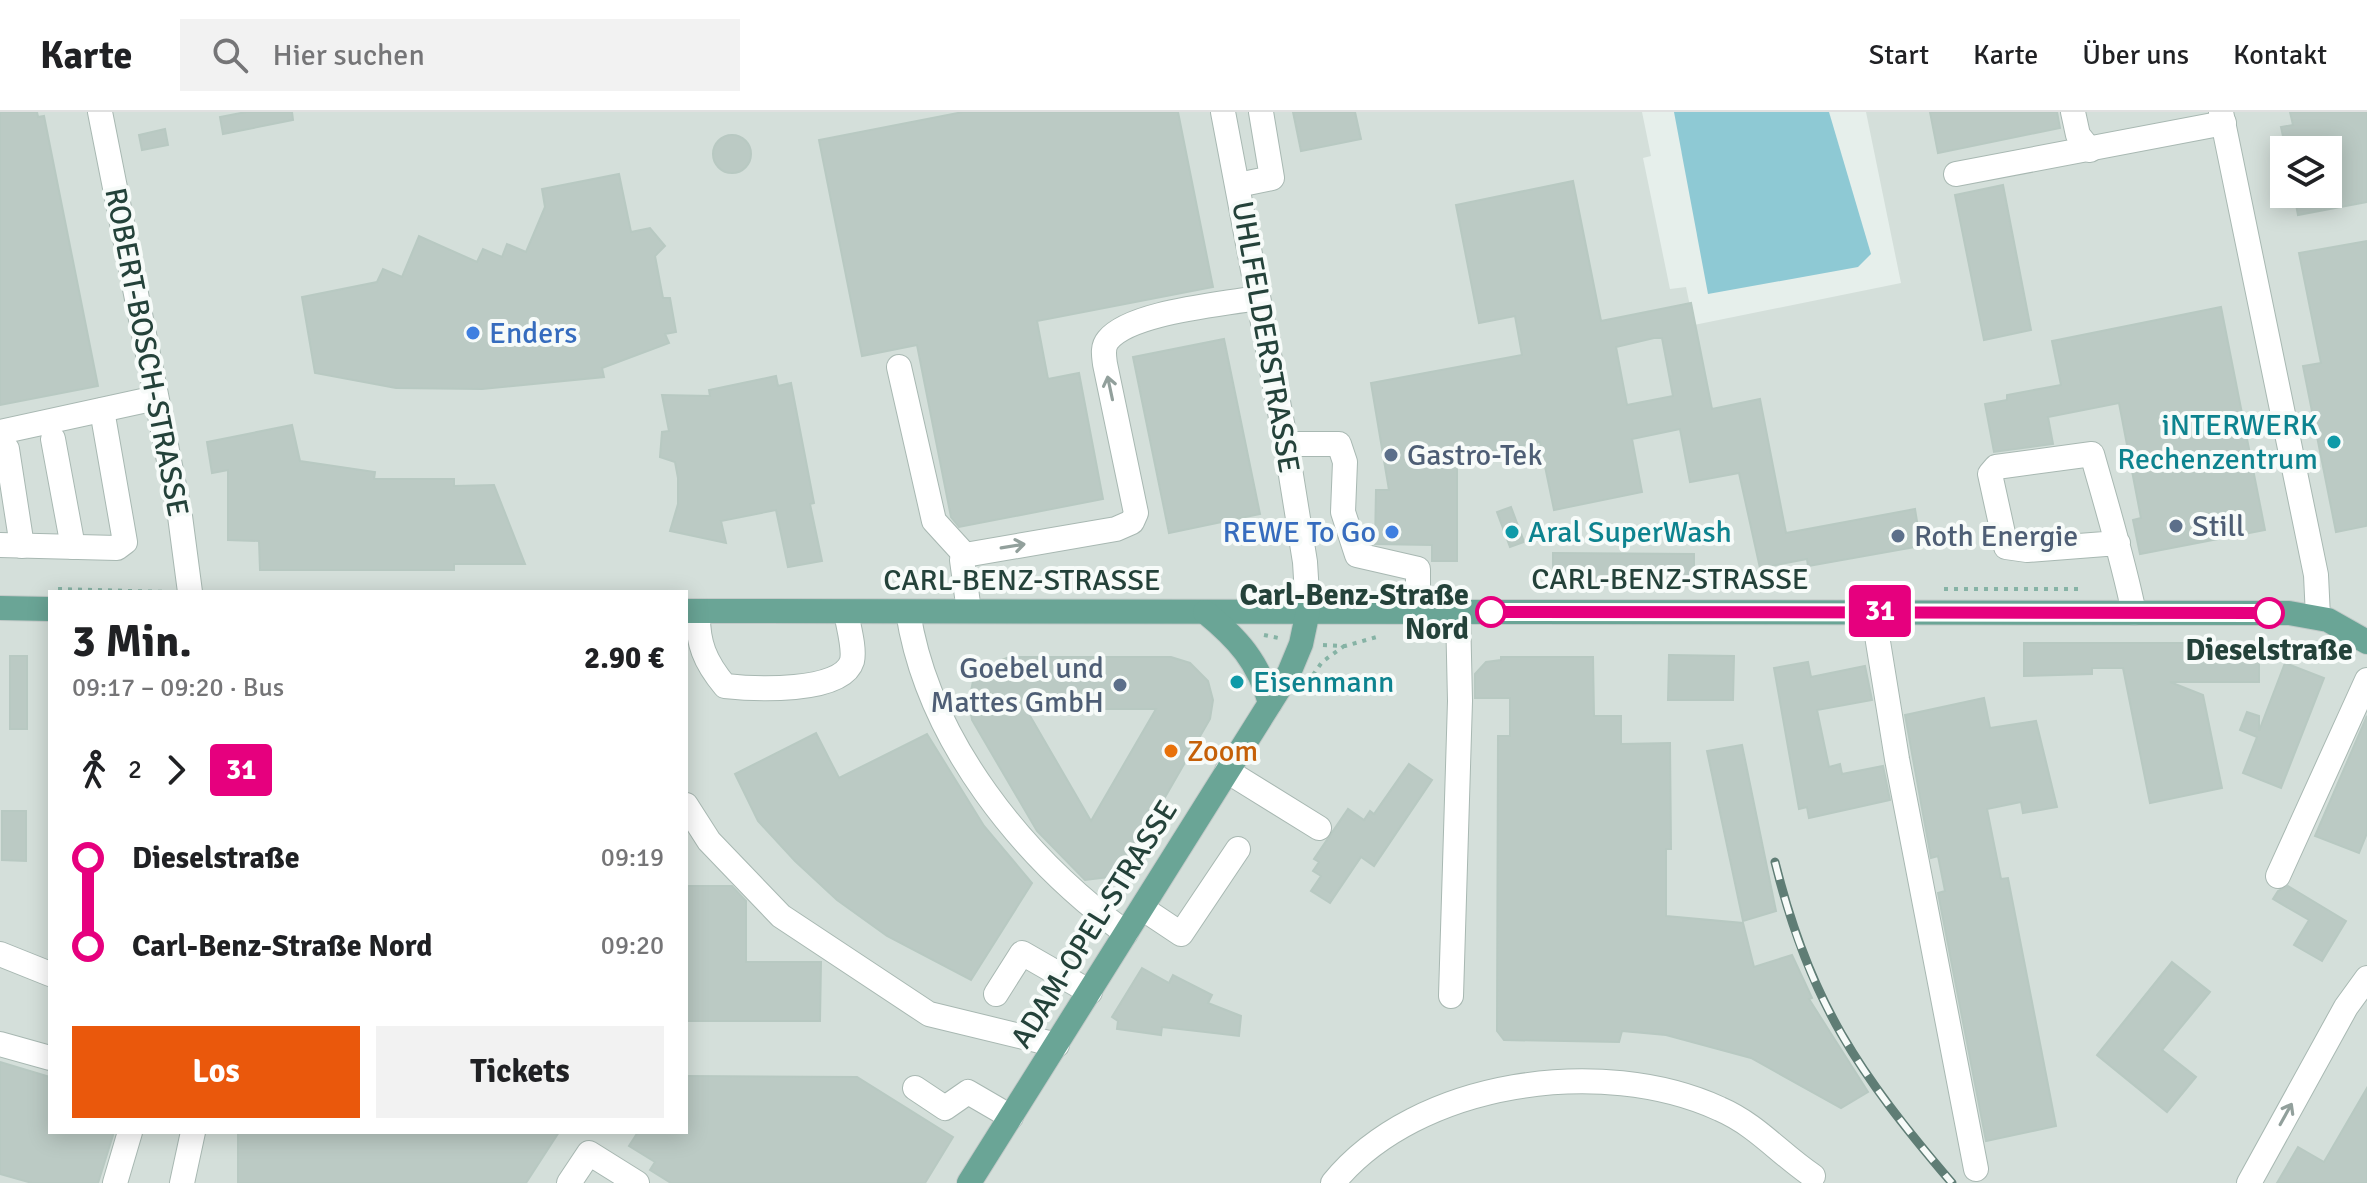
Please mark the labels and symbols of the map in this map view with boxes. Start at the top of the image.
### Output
street label: ROBERT-BOSCH-STRASSE [96,185,197,520]
street label: UHLFELDERSTRASSE [1223,198,1308,476]
place label: Enders [489,315,577,352]
marker: Enders [464,324,482,342]
one-way arrow [1102,376,1117,401]
place label: iNTERWERK Rechenzentrum [2117,407,2318,478]
marker: iNTERWERK Rechenzentrum [2325,433,2343,451]
place label: Gastro-Tek [1407,437,1542,474]
marker: Gastro-Tek [1382,446,1400,464]
place label: Still [2192,508,2245,545]
place label: REWE To Go [1223,514,1376,551]
place label: Aral SuperWash [1528,514,1732,551]
marker: Still [2167,517,2185,535]
place label: Roth Energie [1914,518,2078,555]
marker: REWE To Go [1383,523,1401,541]
marker: Aral SuperWash [1503,523,1521,541]
marker: Roth Energie [1889,527,1907,545]
one-way arrow [999,537,1025,552]
street label: CARL-BENZ-STRASSE [1531,561,1809,598]
street label: CARL-BENZ-STRASSE [883,562,1161,599]
place label: Carl-Benz-Straße Nord [1239,577,1469,648]
line badge: 31 [1844,585,1916,637]
marker: Carl-Benz-Straße Nord [1476,597,1506,627]
marker: Dieselstraße [2254,598,2284,628]
place label: Dieselstraße [2185,632,2353,669]
place label: Goebel und Mattes GmbH [930,650,1104,721]
place label: Eisenmann [1253,664,1394,701]
marker: Eisenmann [1228,673,1246,691]
marker: Goebel und Mattes GmbH [1111,676,1129,694]
place label: Zoom [1187,733,1258,770]
marker: Zoom [1162,742,1180,760]
street label: ADAM-OPEL-STRASSE [1003,793,1186,1055]
one-way arrow [2279,1103,2294,1127]

